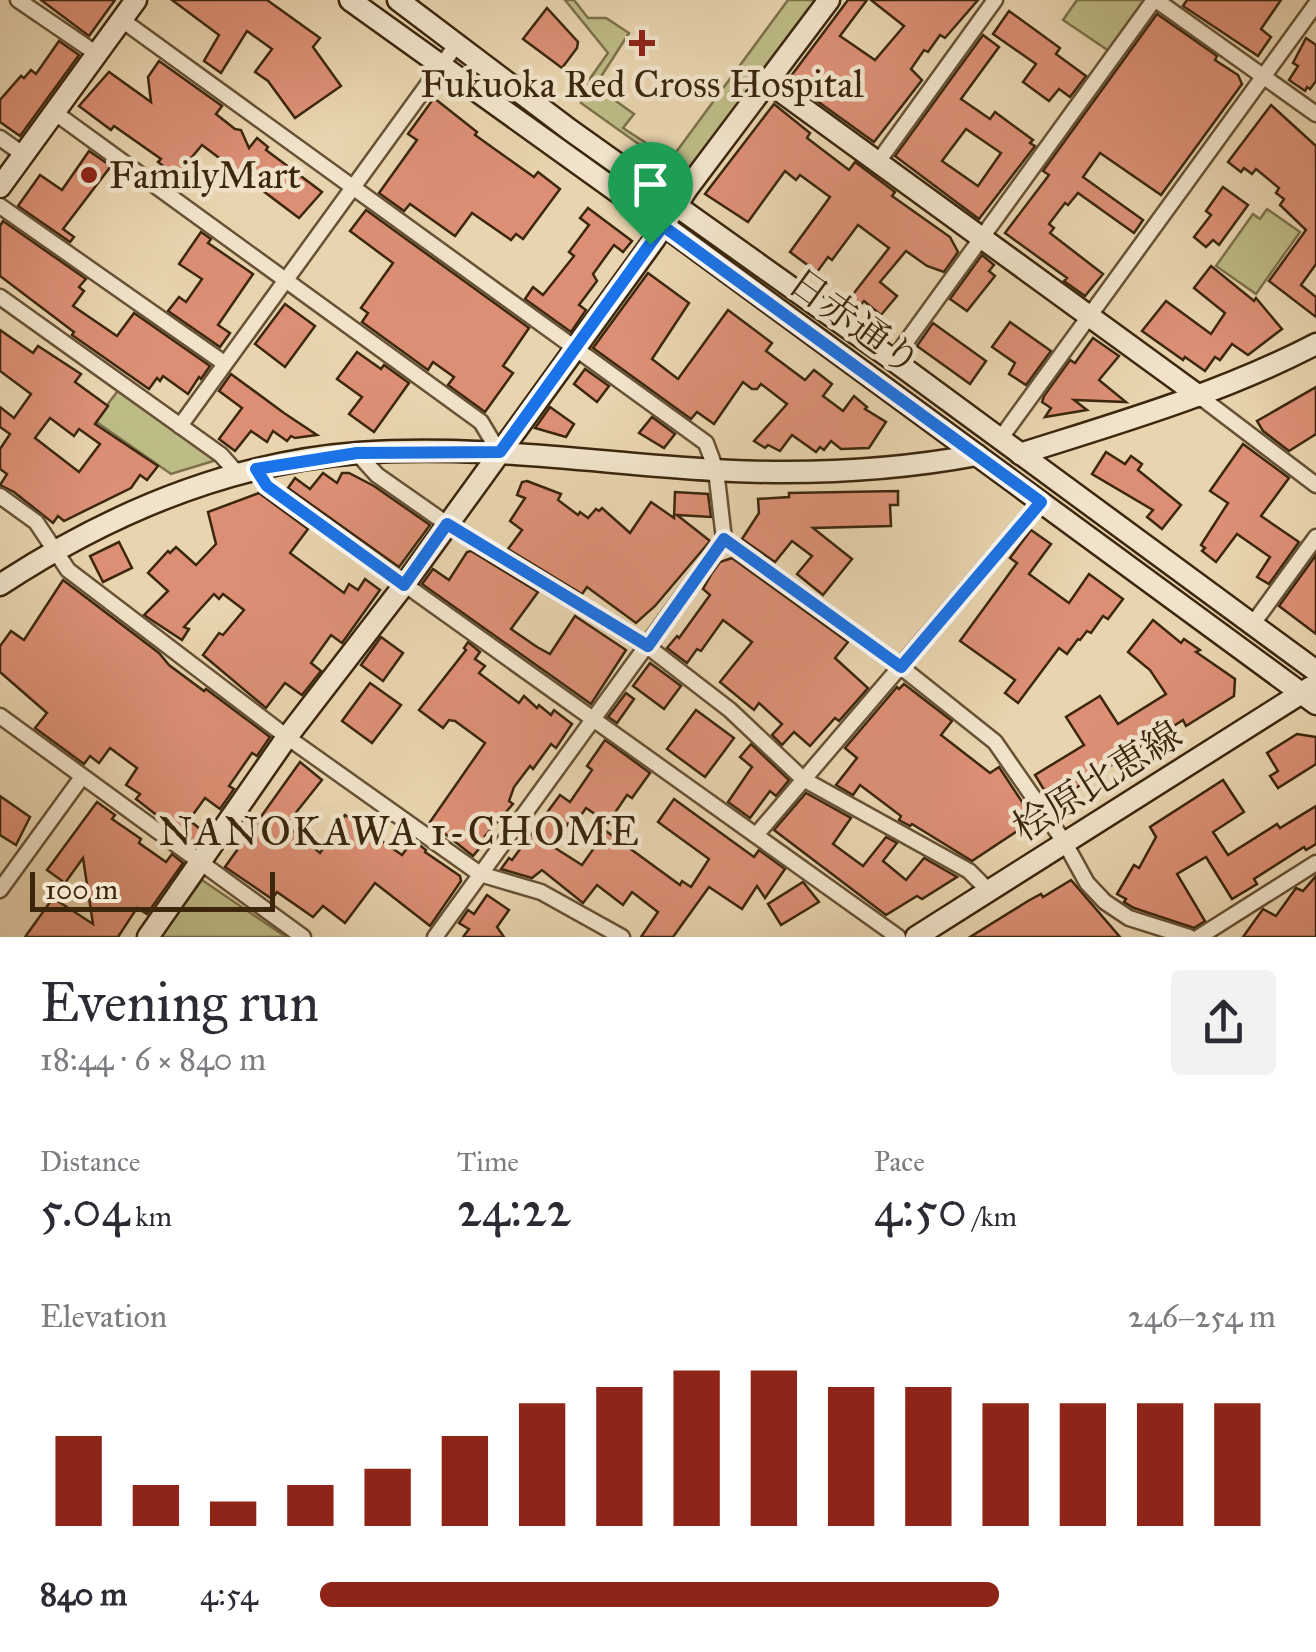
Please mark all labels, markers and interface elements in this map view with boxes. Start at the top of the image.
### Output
marker: Fukuoka Red Cross Hospital [629,30,655,56]
place label: Fukuoka Red Cross Hospital [420,61,864,107]
pin [608,142,693,245]
place label: FamilyMart [109,152,301,198]
icon: arrive [623,157,678,212]
marker: FamilyMart [78,164,100,186]
street label: 日赤通り [780,259,930,385]
street label: 桧原比恵線 [1004,711,1190,851]
district label: NANOKAWA 1-CHOME [159,807,641,856]
scale bar [30,867,275,911]
text: 100 m [45,872,118,907]
text: Evening run [40,969,319,1036]
button: share [1171,970,1276,1075]
text: 18:44 · 6 × 840 m [40,1040,266,1079]
text: Distance [40,1144,140,1179]
text: Time [457,1144,519,1179]
text: Pace [874,1144,925,1179]
text: 5.04 [40,1179,129,1240]
text: 24:22 [457,1179,571,1240]
text: 4:50 [874,1179,967,1240]
text: km [129,1199,172,1234]
text: /km [967,1199,1017,1234]
text: Elevation [40,1297,167,1336]
text: 246–254 m [1128,1297,1276,1336]
text: 840 m [40,1575,127,1614]
text: 4:54 [200,1575,258,1614]

